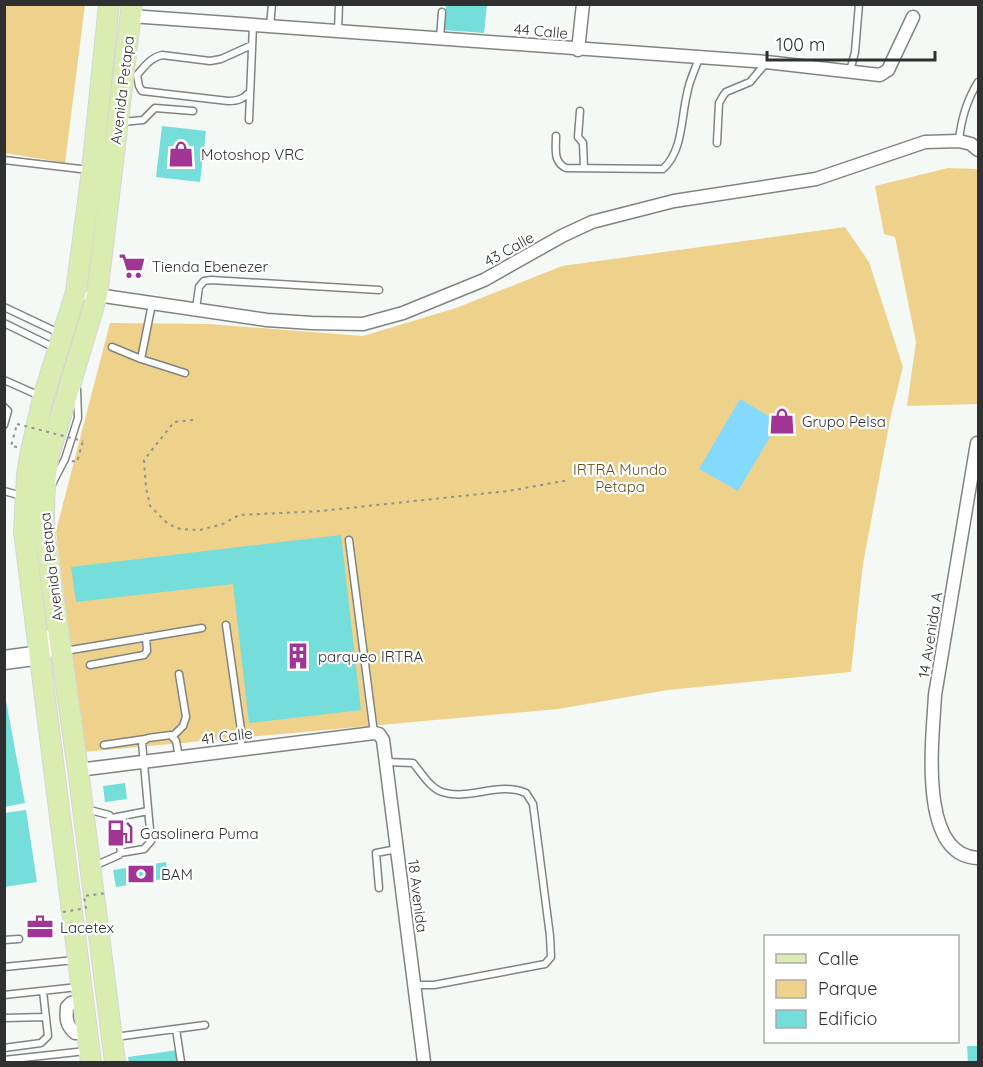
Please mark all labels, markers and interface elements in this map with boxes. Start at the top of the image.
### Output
street label: 44 Calle [513,19,569,43]
scale bar [767,24,935,62]
text: 100 m [776,33,825,56]
street label: Avenida Petapa [106,35,138,145]
shop icon: Motoshop VRC [166,139,196,169]
place label: Motoshop VRC [201,145,304,164]
street label: 43 Calle [481,228,537,270]
supermarket icon: Tienda Ebenezer [117,251,147,281]
place label: Tienda Ebenezer [152,257,268,276]
shop icon: Grupo Pelsa [767,406,797,436]
place label: Grupo Pelsa [802,412,886,431]
park label: IRTRA Mundo Petapa [573,460,667,496]
street label: Avenida Petapa [35,512,67,622]
street label: 14 Avenida A [914,590,946,679]
building icon: parqueo IRTRA [283,641,313,671]
place label: parqueo IRTRA [318,647,424,666]
street label: 41 Calle [200,723,254,749]
fuel station icon: Gasolinera Puma [105,818,135,848]
place label: Gasolinera Puma [140,824,259,843]
street label: 18 Avenida [404,858,432,934]
bank icon: BAM [126,859,156,889]
place label: BAM [161,865,193,884]
office icon: Lacetex [25,912,55,942]
place label: Lacetex [60,918,114,937]
legend [764,935,959,1043]
text: Calle [818,947,859,970]
text: Parque [818,977,877,1000]
text: Edificio [818,1007,877,1030]

